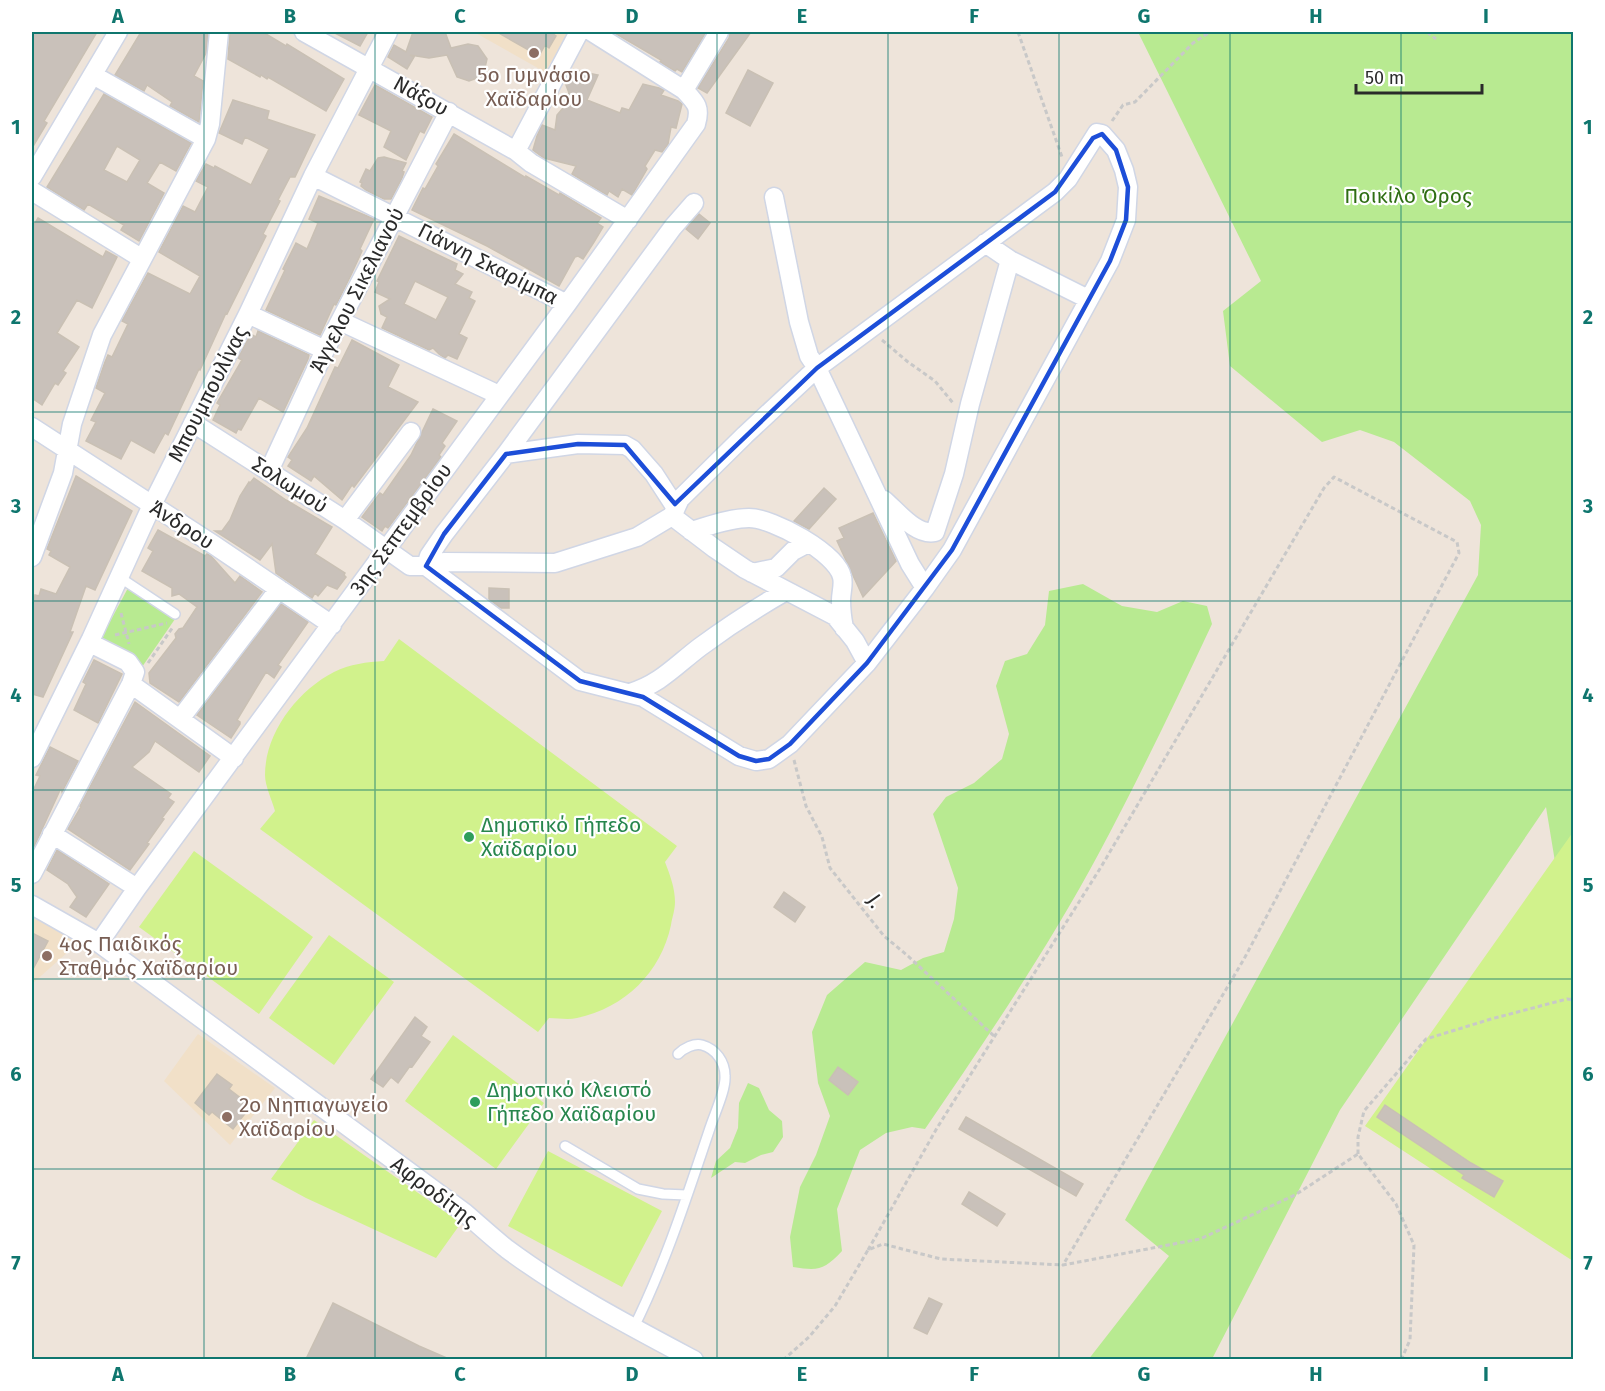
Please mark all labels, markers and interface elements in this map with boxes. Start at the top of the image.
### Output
text: A [111,4,125,28]
text: B [284,4,296,28]
text: C [454,4,466,28]
text: D [625,4,639,28]
text: E [797,4,807,28]
text: F [969,4,979,28]
text: G [1138,4,1150,28]
text: H [1309,4,1323,28]
text: I [1483,4,1489,28]
marker: 5ο Γυμνάσιο Χαϊδαρίου [527,46,541,60]
scale bar [1356,57,1482,95]
place label: 5ο Γυμνάσιο Χαϊδαρίου [477,62,591,112]
text: 50 m [1365,67,1404,89]
street label: Νάξου [389,70,453,122]
text: 1 [11,115,21,139]
text: 1 [1583,115,1593,139]
park label: Ποικίλο Όρος [1344,183,1472,209]
street label: Άγγελου Σικελιανού [304,203,410,377]
street label: Γιάννη Σκαρίμπα [413,217,563,311]
text: 2 [11,305,21,329]
text: 2 [1583,305,1593,329]
street label: Μπουμπουλίνας [162,321,254,467]
street label: Σολωμού [247,451,333,519]
street label: 3ης Σεπτεμβρίου [344,458,458,600]
text: 3 [10,494,21,518]
text: 3 [1582,494,1593,518]
street label: Άνδρου [145,495,219,555]
text: 4 [10,683,22,707]
text: 4 [1582,683,1594,707]
place label: Δημοτικό Γήπεδο Χαϊδαρίου [481,812,641,862]
marker: Δημοτικό Γήπεδο Χαϊδαρίου [462,830,476,844]
text: 5 [11,873,22,897]
text: 5 [1583,873,1594,897]
street label: J. [861,889,889,913]
place label: 4ος Παιδικός Σταθμός Χαϊδαρίου [59,931,238,981]
marker: 4ος Παιδικός Σταθμός Χαϊδαρίου [40,949,54,963]
text: 6 [10,1062,22,1086]
text: 6 [1582,1062,1594,1086]
place label: Δημοτικό Κλειστό Γήπεδο Χαϊδαρίου [487,1077,656,1127]
place label: 2ο Νηπιαγωγείο Χαϊδαρίου [239,1092,388,1142]
marker: Δημοτικό Κλειστό Γήπεδο Χαϊδαρίου [468,1095,482,1109]
marker: 2ο Νηπιαγωγείο Χαϊδαρίου [220,1110,234,1124]
street label: Αφροδίτης [386,1151,483,1233]
text: 7 [11,1251,21,1275]
text: 7 [1583,1251,1593,1275]
text: A [111,1362,125,1386]
text: B [284,1362,296,1386]
text: C [454,1362,466,1386]
text: D [625,1362,639,1386]
text: E [797,1362,807,1386]
text: F [969,1362,979,1386]
text: G [1138,1362,1150,1386]
text: H [1309,1362,1323,1386]
text: I [1483,1362,1489,1386]

